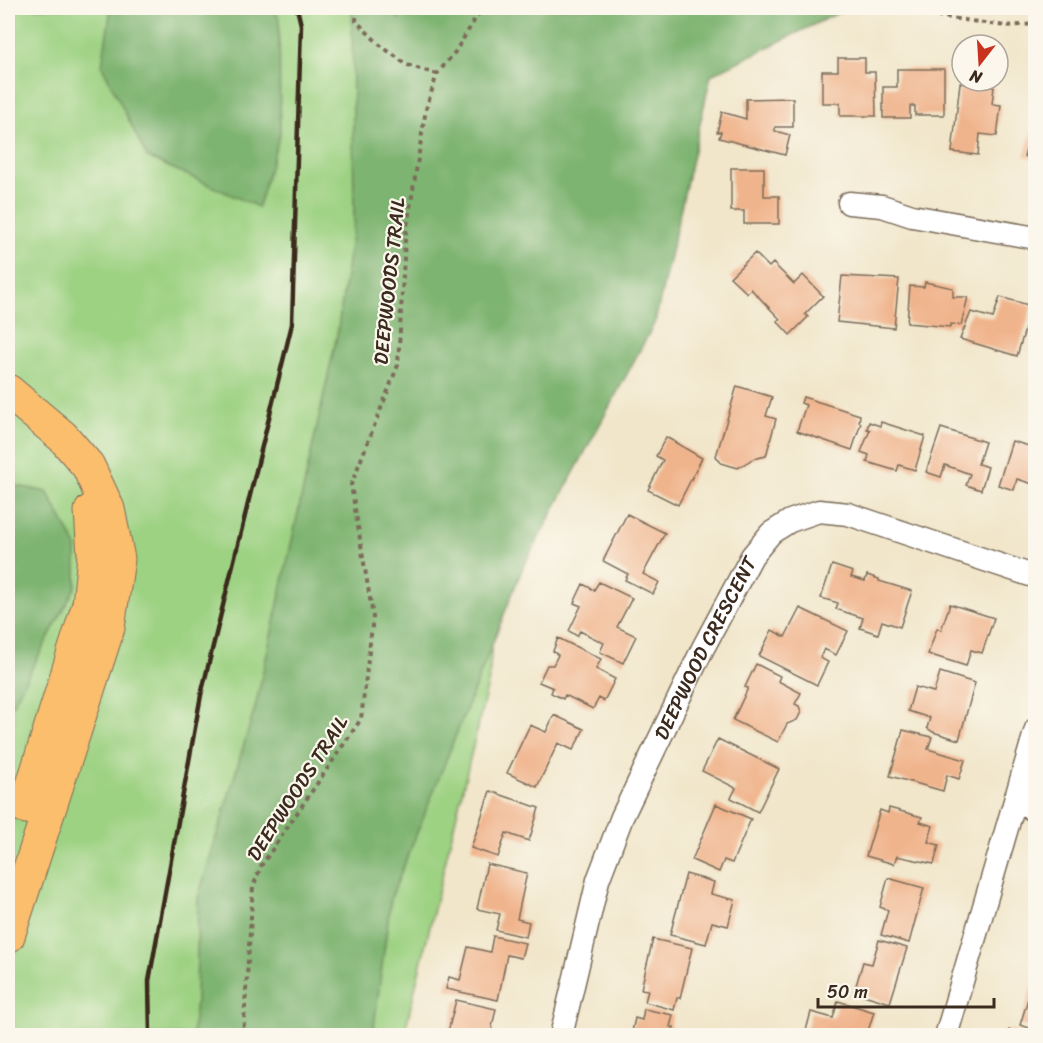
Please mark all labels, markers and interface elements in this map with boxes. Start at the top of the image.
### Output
north arrow [950,33,1010,93]
text: N [965,61,986,93]
street label: DEEPWOODS TRAIL [363,195,416,366]
street label: DEEPWOOD CRESCENT [644,549,768,746]
street label: DEEPWOODS TRAIL [237,708,358,868]
scale bar [818,971,994,1009]
text: 50 m [827,976,868,1008]

